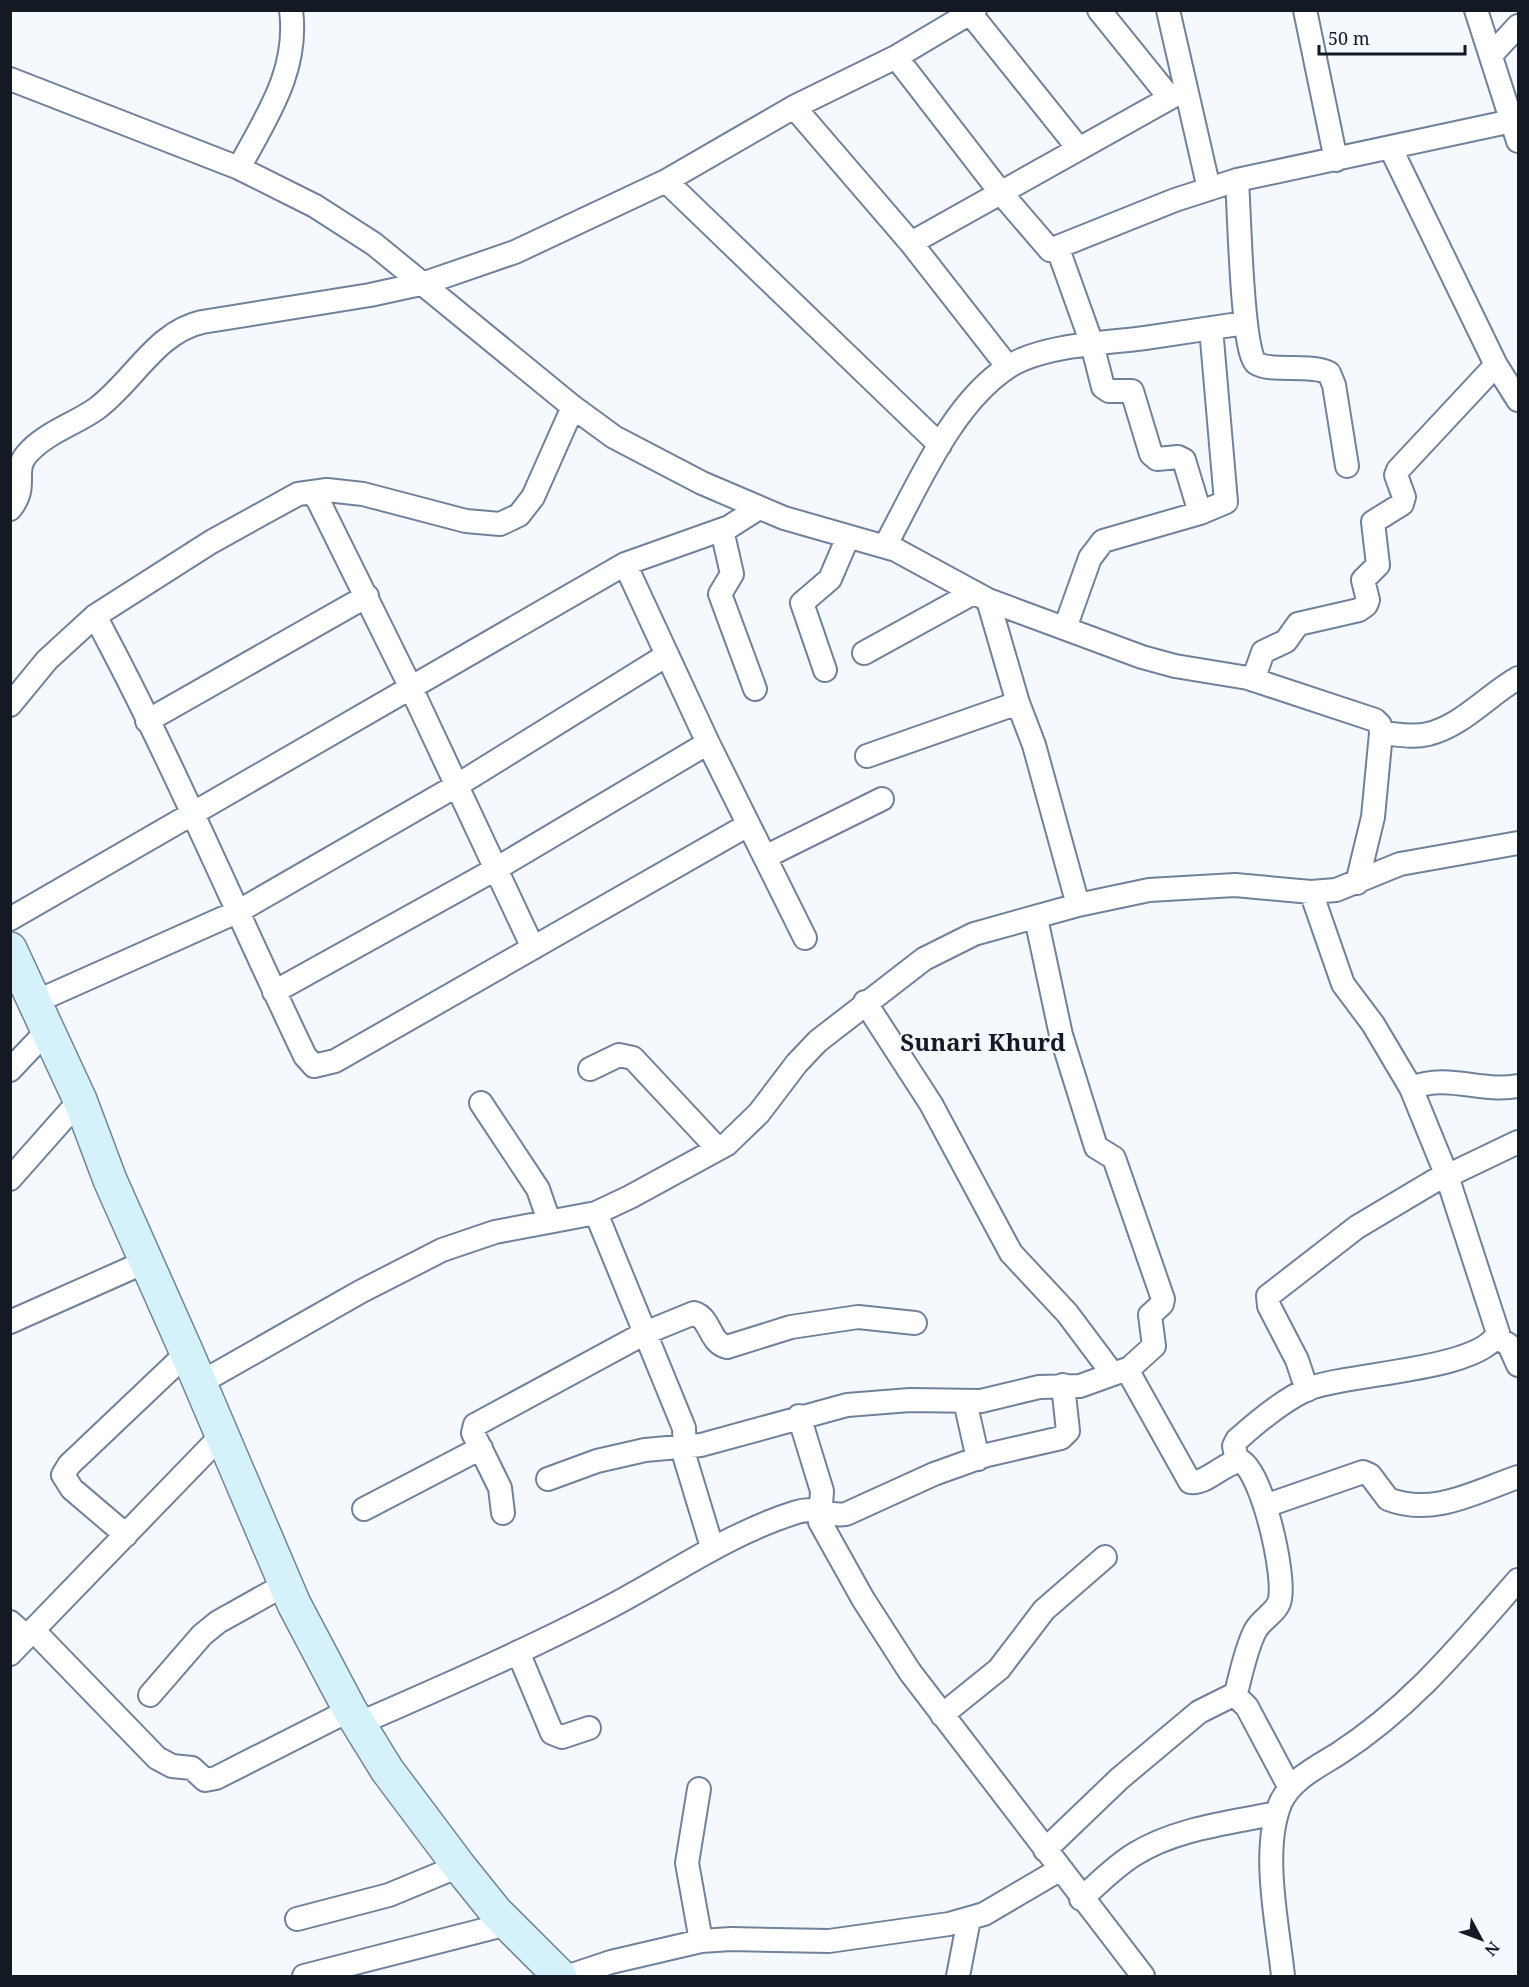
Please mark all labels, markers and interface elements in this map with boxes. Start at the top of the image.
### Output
scale bar [1319,18,1464,56]
text: 50 m [1328,26,1370,50]
district label: Sunari Khurd [900,1025,1066,1058]
north arrow [1451,1909,1511,1969]
text: N [1480,1937,1505,1961]

